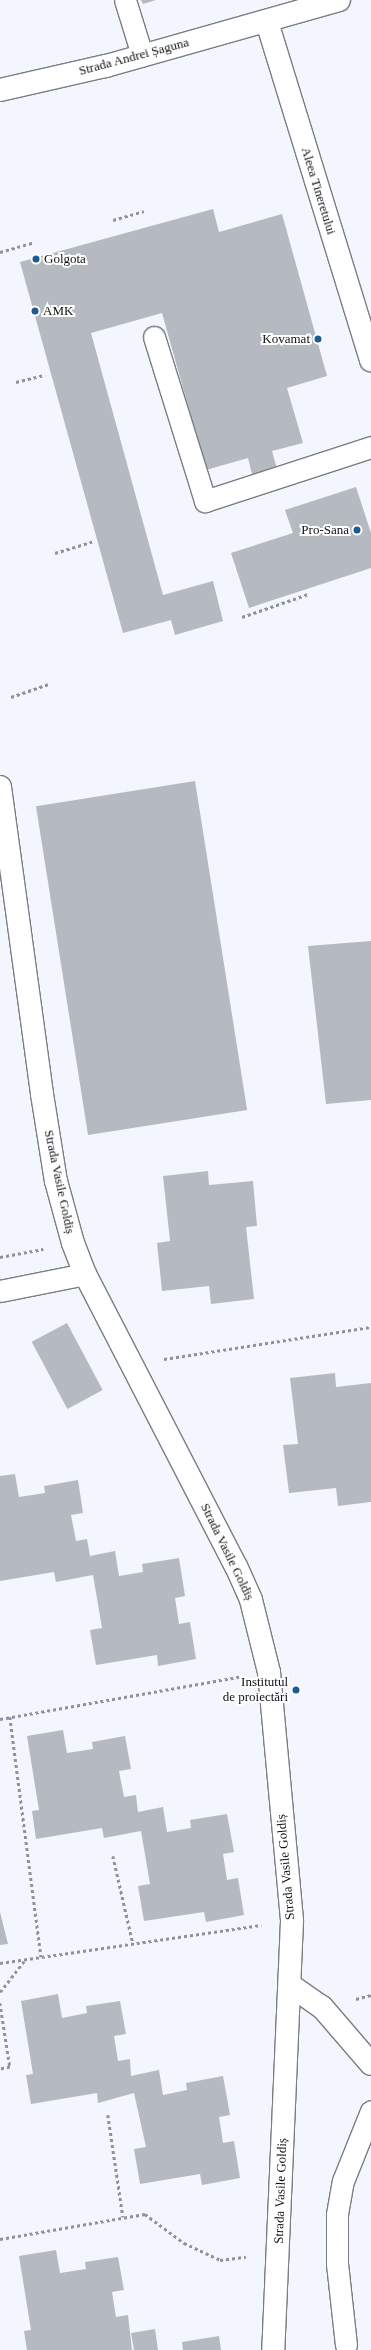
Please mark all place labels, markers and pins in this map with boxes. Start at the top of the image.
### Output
place label: Golgota [44,251,86,267]
marker: Golgota [31,254,41,264]
place label: AMK [43,303,73,319]
marker: AMK [30,306,40,316]
place label: Kovamat [262,331,310,347]
marker: Kovamat [313,334,323,344]
place label: Pro-Sana [301,522,349,538]
marker: Pro-Sana [352,525,362,535]
place label: Institutul de proiectări [223,1675,288,1706]
marker: Institutul de proiectări [291,1685,301,1695]

